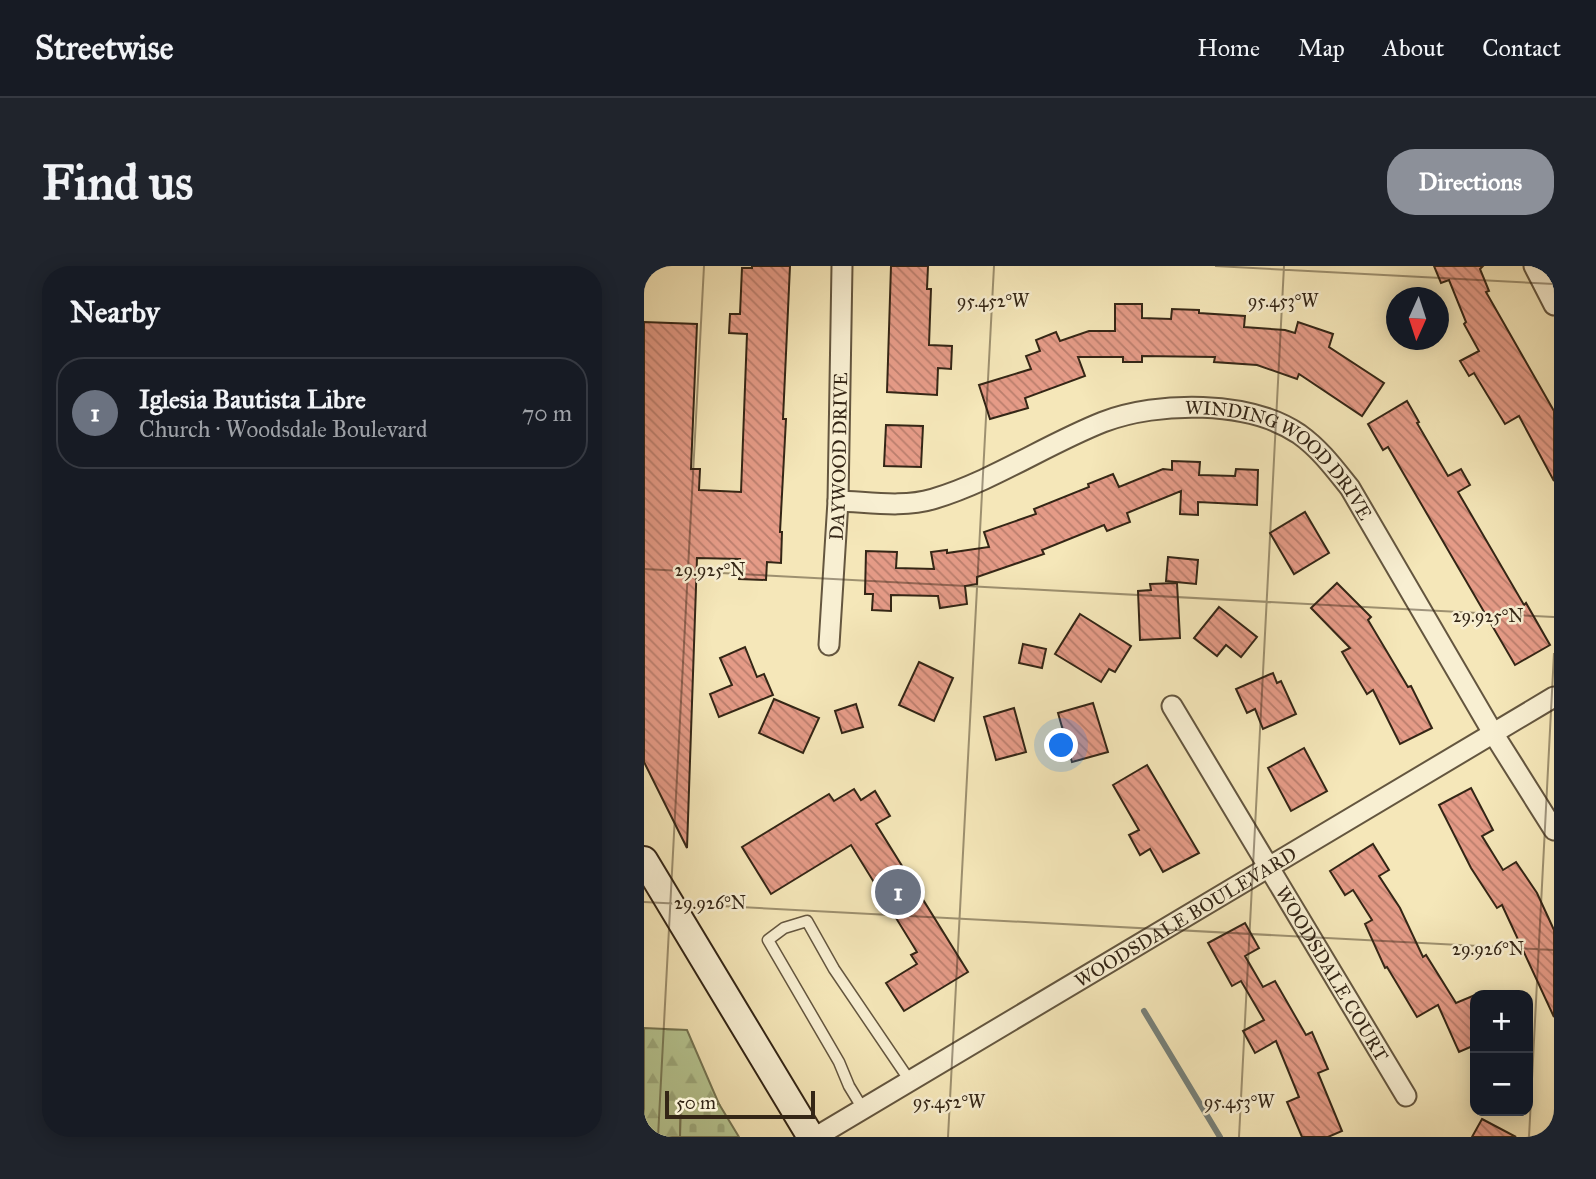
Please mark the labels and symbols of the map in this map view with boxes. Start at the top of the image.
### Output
north arrow [1386,287,1449,350]
text: 95.452°W [957,290,1030,312]
text: 95.453°W [1248,290,1319,312]
street label: DAYWOOD DRIVE [824,372,852,541]
street label: WINDING WOOD DRIVE [1185,396,1378,524]
text: 29.925°N [675,559,745,581]
text: 29.925°N [1453,605,1523,627]
your location [1044,728,1078,762]
street label: WOODSDALE BOULEVARD [1070,842,1300,992]
pin: 1 [875,866,921,918]
street label: WOODSDALE COURT [1271,882,1394,1065]
text: 29.926°N [674,892,746,914]
text: 29.926°N [1452,938,1524,960]
scale bar [665,1088,816,1120]
text: 95.452°W [913,1091,986,1113]
text: 95.453°W [1204,1091,1275,1113]

